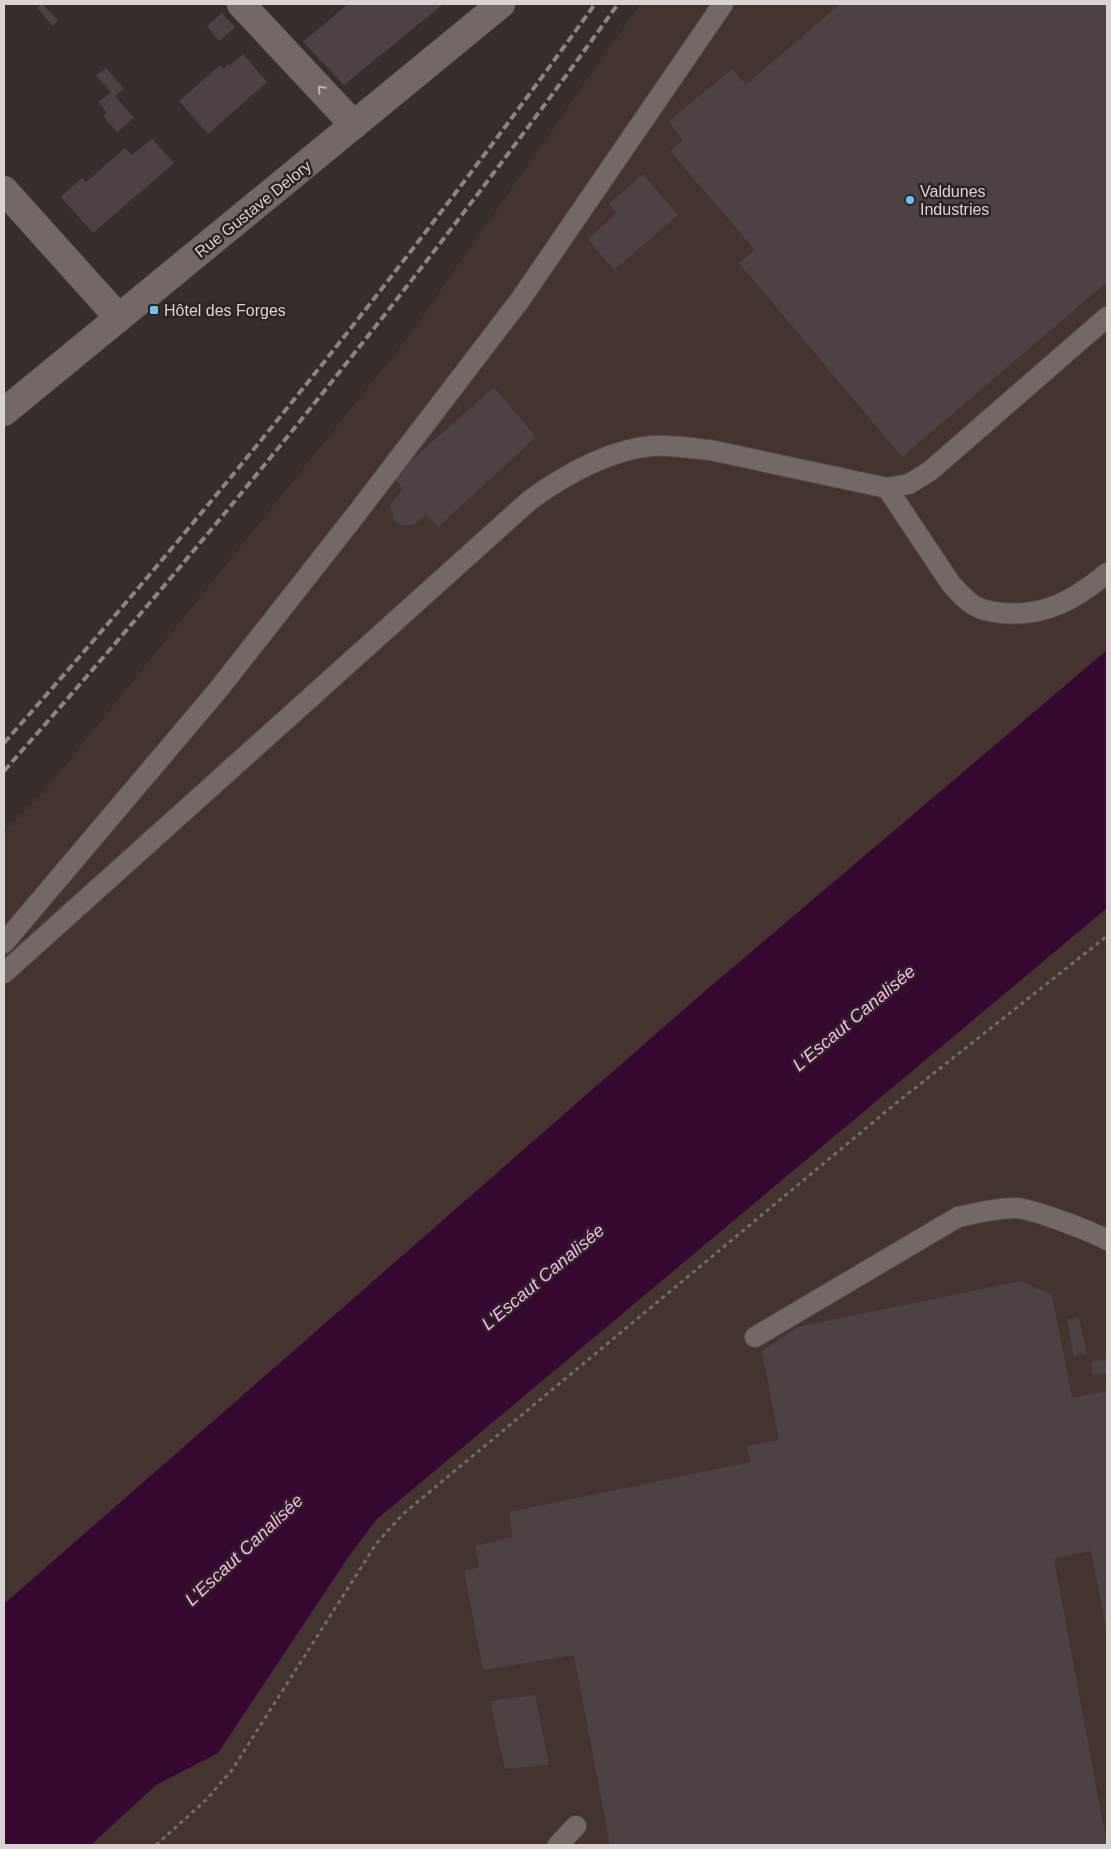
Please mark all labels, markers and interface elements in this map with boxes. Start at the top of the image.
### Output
one-way arrow [318,86,327,95]
street label: Rue Gustave Delory [192,157,314,261]
place label: Valdunes Industries [920,183,989,218]
marker: Valdunes Industries [904,194,916,206]
place label: Hôtel des Forges [164,302,286,319]
marker: Hôtel des Forges [148,304,160,316]
water label: L'Escaut Canalisée [789,961,919,1075]
water label: L'Escaut Canalisée [478,1220,608,1334]
water label: L'Escaut Canalisée [181,1490,307,1610]

